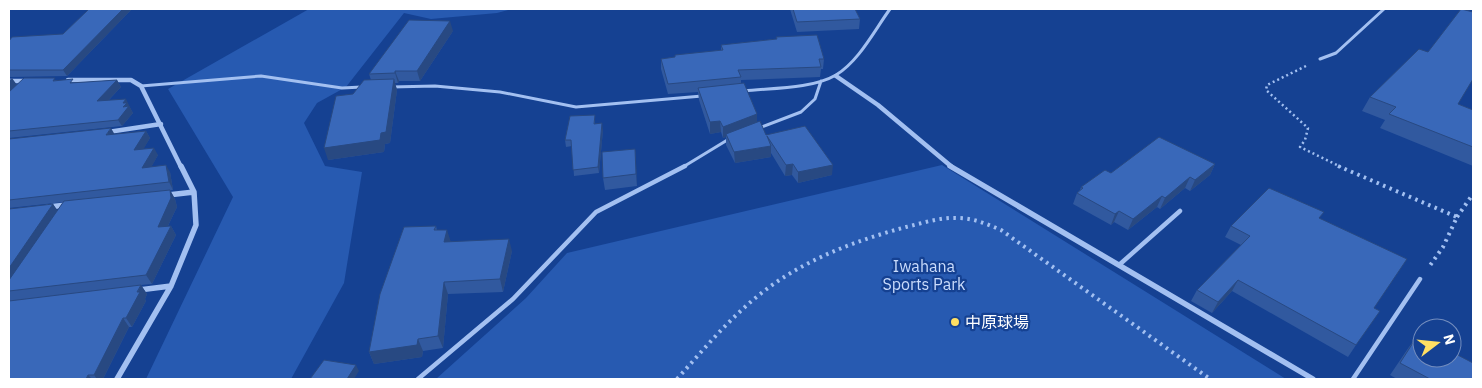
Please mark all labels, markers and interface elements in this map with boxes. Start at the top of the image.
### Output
park label: Iwahana Sports Park [882,256,966,294]
place label: 中原球場 [965,312,1029,332]
marker: 中原球場 [949,316,961,328]
north arrow [1412,318,1462,368]
text: N [1439,332,1460,347]

